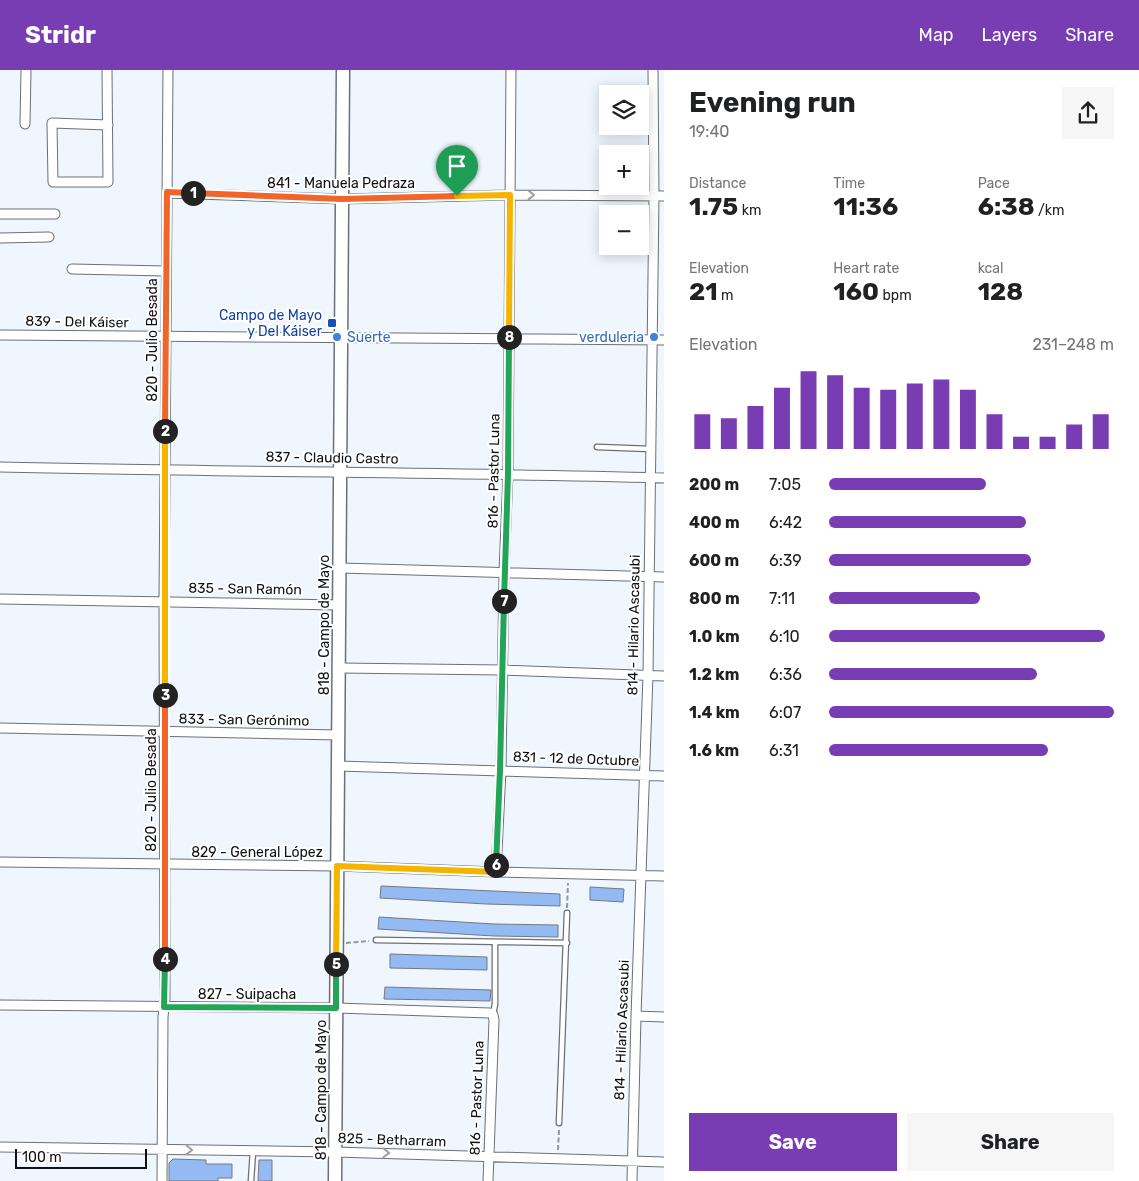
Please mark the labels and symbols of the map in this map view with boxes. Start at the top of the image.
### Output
pin [436,145,478,196]
street label: 841 - Manuela Pedraza [267,175,415,192]
pin: 1 [180,180,206,206]
one-way arrow [528,190,535,200]
street label: 820 - Julio Besada [144,278,161,402]
place label: Campo de Mayo y Del Káiser [219,307,323,340]
street label: 839 - Del Káiser [25,313,129,331]
marker: Campo de Mayo y Del Káiser [326,317,338,329]
pin: 8 [496,324,522,350]
place label: Suerte [347,329,391,346]
place label: verduleria [579,329,644,346]
marker: Suerte [331,331,343,343]
marker: verduleria [648,331,660,343]
street label: 816 - Pastor Luna [484,413,504,529]
pin: 2 [152,418,178,444]
street label: 837 - Claudio Castro [265,448,399,468]
street label: 814 - Hilario Ascasubi [624,554,644,696]
street label: 818 - Campo de Mayo [316,555,333,695]
street label: 835 - San Ramón [188,580,302,598]
pin: 7 [492,588,516,614]
pin: 3 [152,682,178,708]
street label: 833 - San Gerónimo [179,710,309,730]
street label: 820 - Julio Besada [143,728,160,852]
street label: 831 - 12 de Octubre [513,748,640,770]
street label: 829 - General López [191,844,323,861]
pin: 6 [484,852,508,878]
pin: 4 [152,946,178,972]
pin: 5 [324,952,348,976]
street label: 814 - Hilario Ascasubi [611,959,633,1101]
street label: 827 - Suipacha [198,986,296,1003]
street label: 818 - Campo de Mayo [313,1020,330,1160]
street label: 816 - Pastor Luna [466,1040,488,1156]
street label: 825 - Betharram [337,1130,447,1150]
one-way arrow [185,1145,193,1155]
scale bar [15,1146,148,1169]
one-way arrow [382,1148,390,1158]

